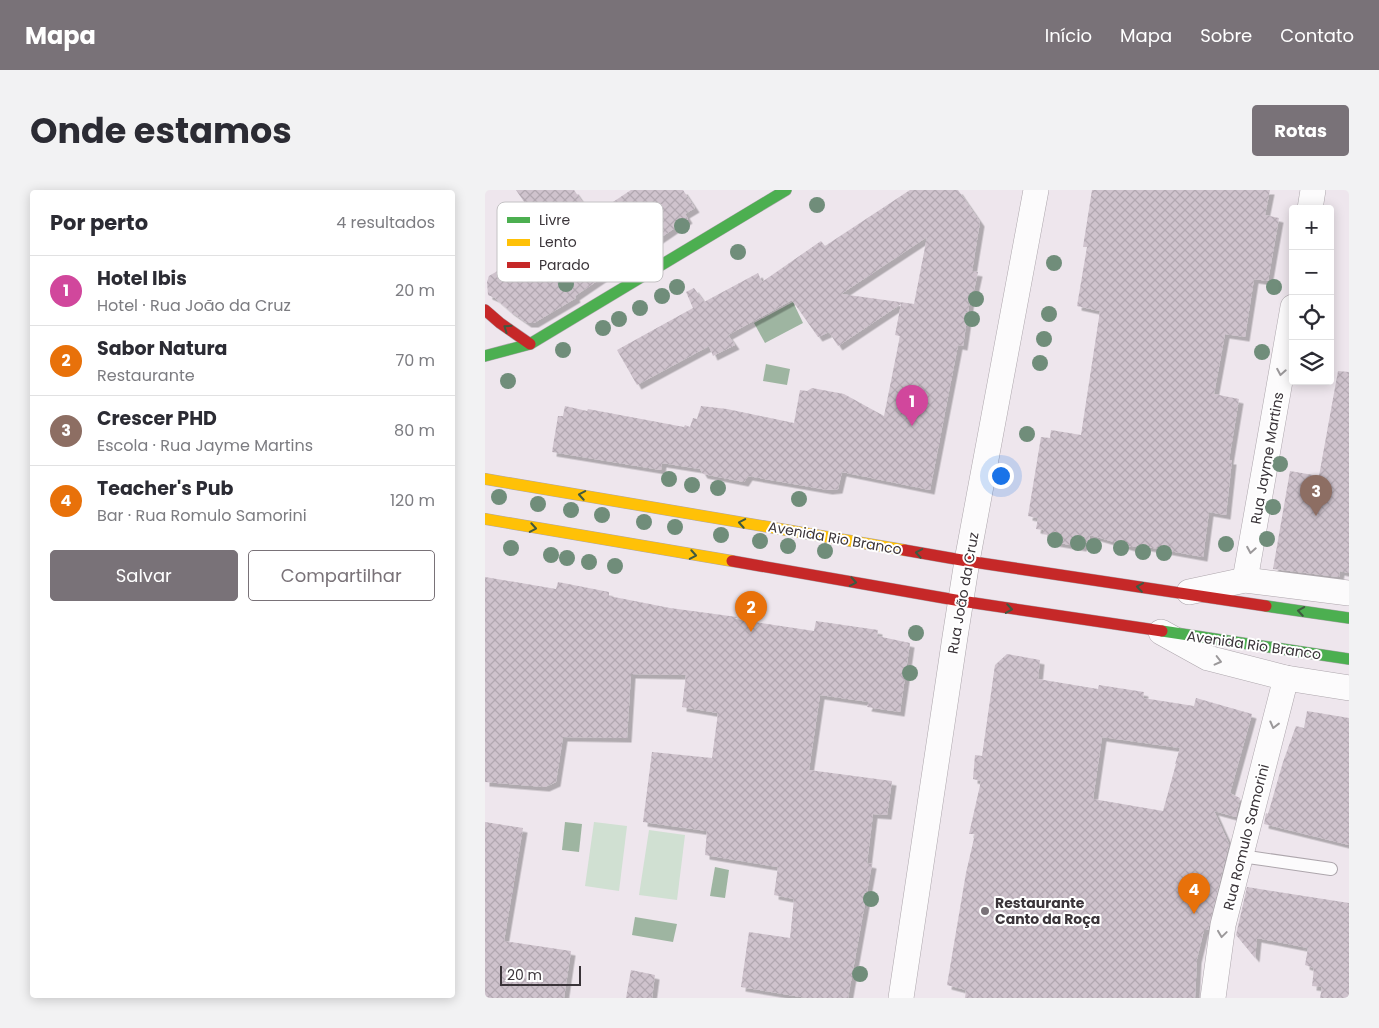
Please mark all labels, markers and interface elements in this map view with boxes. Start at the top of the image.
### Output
text: Mapa [25,19,96,52]
text: Início [1045,23,1092,48]
text: Mapa [1120,23,1172,48]
text: Sobre [1200,23,1252,48]
text: Contato [1280,23,1354,48]
button: Rotas [1252,105,1349,156]
text: Onde estamos [30,106,292,155]
legend [497,202,663,282]
map controls [1289,205,1334,385]
button: + [1289,205,1334,250]
text: Por perto [50,208,148,237]
text: Livre [539,210,571,230]
text: 4 resultados [336,211,435,234]
text: Lento [539,232,577,252]
button: − [1289,250,1334,295]
text: Parado [539,255,590,275]
text: Hotel Ibis [97,265,187,292]
text: 1 [63,279,69,302]
text: 20 m [395,279,435,302]
text: Hotel · Rua João da Cruz [97,294,291,317]
button: locate [1289,295,1334,340]
one-way arrow [503,325,513,334]
text: Sabor Natura [97,335,228,362]
button: layers [1289,340,1334,385]
text: 2 [61,349,71,372]
text: 70 m [395,349,435,372]
text: Restaurante [97,364,195,387]
one-way arrow [1277,368,1287,377]
pin: 1 [896,385,928,426]
street label: Rua Jayme Martins [1246,390,1288,526]
text: Crescer PHD [97,405,217,432]
text: 3 [61,419,71,442]
text: 80 m [394,419,435,442]
text: Escola · Rua Jayme Martins [97,434,313,457]
your location [988,463,1014,489]
text: Teacher's Pub [97,475,233,502]
pin: 3 [1300,475,1332,516]
text: 4 [61,489,71,512]
text: 120 m [390,489,435,512]
one-way arrow [577,491,586,501]
text: Bar · Rua Romulo Samorini [97,504,307,527]
street label: Avenida Rio Branco [767,516,903,560]
one-way arrow [738,518,746,528]
one-way arrow [529,522,537,532]
street label: Rua João da Cruz [942,531,984,655]
one-way arrow [1246,545,1256,554]
one-way arrow [915,548,924,558]
button: Salvar [50,550,238,601]
button: Compartilhar [248,550,435,601]
one-way arrow [689,550,698,560]
one-way arrow [849,577,858,587]
one-way arrow [1136,582,1144,592]
pin: 2 [735,591,767,632]
one-way arrow [1005,603,1014,613]
one-way arrow [1296,606,1305,616]
street label: Avenida Rio Branco [1186,626,1322,664]
one-way arrow [1213,655,1222,666]
one-way arrow [1269,721,1280,730]
street label: Rua Romulo Samorini [1218,762,1274,912]
pin: 4 [1178,873,1210,914]
place label: Restaurante Canto da Roça [995,893,1100,929]
marker: Restaurante Canto da Roça [979,905,991,917]
one-way arrow [1217,930,1228,938]
scale bar [500,963,581,986]
text: 20 m [507,965,542,985]

